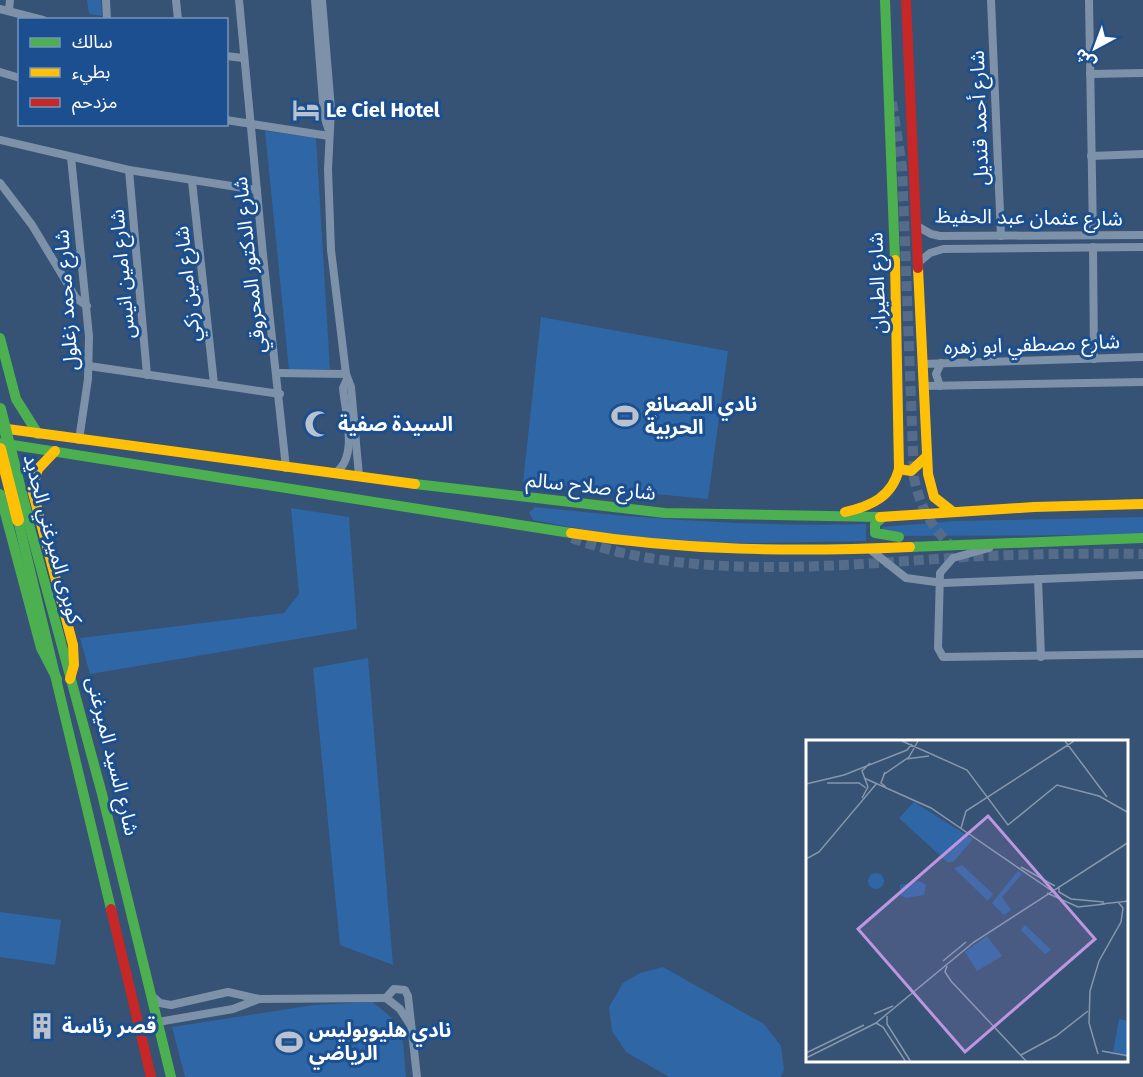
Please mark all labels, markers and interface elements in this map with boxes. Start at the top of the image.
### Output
legend [18,18,228,126]
north arrow [1065,18,1125,78]
text: سالك [72,31,113,53]
text: ش [1071,45,1100,73]
street label: شارع أحمد قنديل [965,50,996,186]
text: بطيء [72,61,110,85]
text: مزدحم [72,91,117,115]
hotel icon: Le Ciel Hotel [291,95,321,125]
place label: Le Ciel Hotel [326,98,440,122]
street label: شارع الدكتور المحروقي [228,175,274,354]
street label: شارع عثمان عبد الحفيظ [935,203,1123,234]
street label: شارع امين انيس [104,208,143,340]
street label: شارع امين زكي [169,224,209,343]
street label: شارع محمد زغلول [49,228,86,371]
street label: شارع الطيران [863,232,894,334]
street label: شارع مصطفي ابو زهره [944,329,1120,363]
place label: نادي المصانع الحربية [645,392,757,439]
sports icon: نادي المصانع الحربية [610,401,640,431]
mosque icon: السيدة صفية [303,409,333,439]
place label: السيدة صفية [338,412,453,436]
street label: كوبرى الميرغني الجديد [15,451,87,628]
street label: شارع صلاح سالم [525,467,657,508]
street label: شارع السيد الميرغنى [79,674,144,839]
inset map [806,740,1128,1062]
building icon: قصر رئاسة [27,1011,57,1041]
place label: قصر رئاسة [62,1014,156,1038]
place label: نادي هليوبوليس الرياضي [309,1018,451,1070]
sports icon: نادي هليوبوليس الرياضي [274,1027,304,1057]

